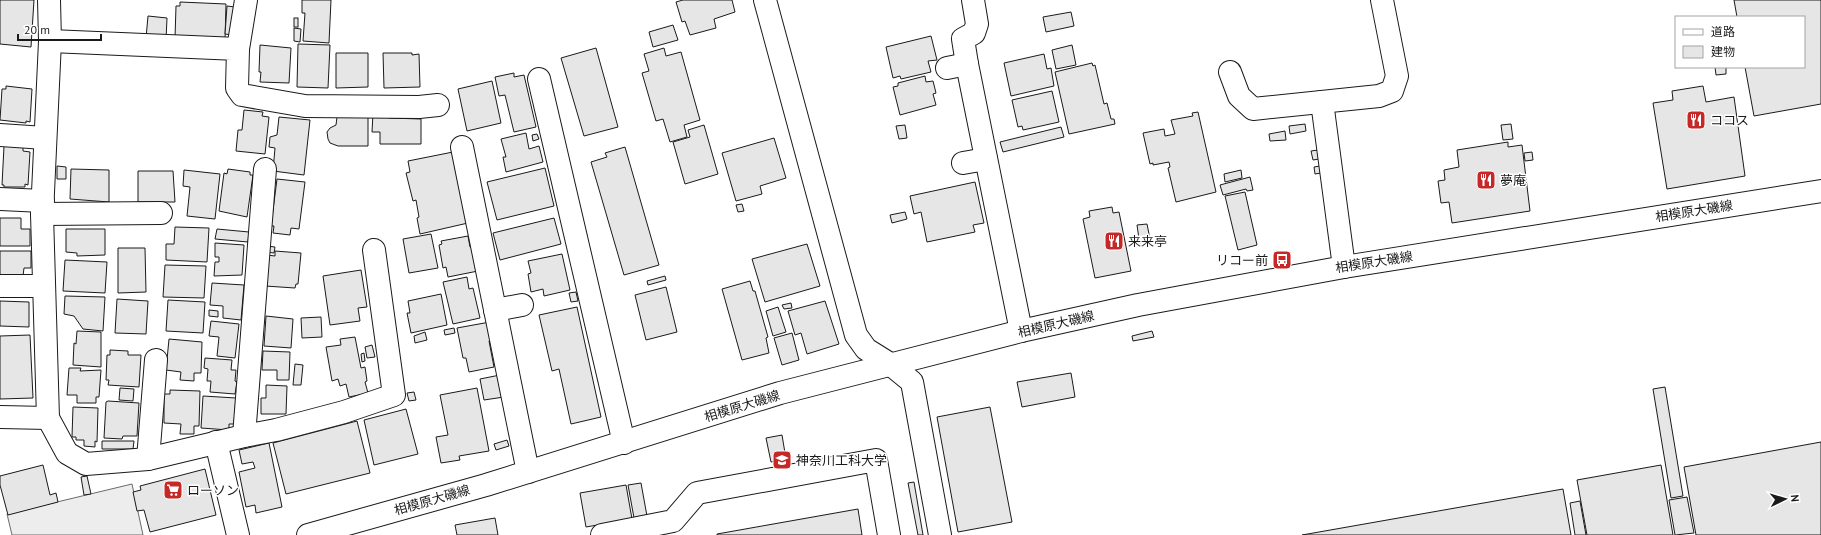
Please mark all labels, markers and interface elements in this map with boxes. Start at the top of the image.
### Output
scale bar [18,16,101,42]
legend [1675,16,1805,68]
text: 20 m [24,22,50,37]
text: 道路 [1711,24,1735,39]
text: 建物 [1711,44,1735,59]
restaurant icon: ココス [1685,109,1707,131]
place label: ココス [1710,112,1749,129]
restaurant icon: 夢庵 [1475,169,1497,191]
place label: 夢庵 [1500,172,1526,189]
street label: 相模原大磯線 [1654,197,1734,225]
restaurant icon: 来来亭 [1103,230,1125,252]
place label: 来来亭 [1128,233,1167,250]
street label: 相模原大磯線 [1334,248,1414,276]
bus stop icon: リコー前 [1271,249,1293,271]
place label: リコー前 [1216,252,1268,269]
street label: 相模原大磯線 [1016,307,1096,341]
street label: 相模原大磯線 [702,386,782,426]
school or university icon: 神奈川工科大学 [771,449,793,471]
place label: 神奈川工科大学 [796,452,887,469]
supermarket icon: ローソン [162,479,184,501]
north arrow [1765,479,1805,519]
street label: 相模原大磯線 [392,481,472,519]
place label: ローソン [187,482,239,499]
text: N [1788,494,1802,502]

